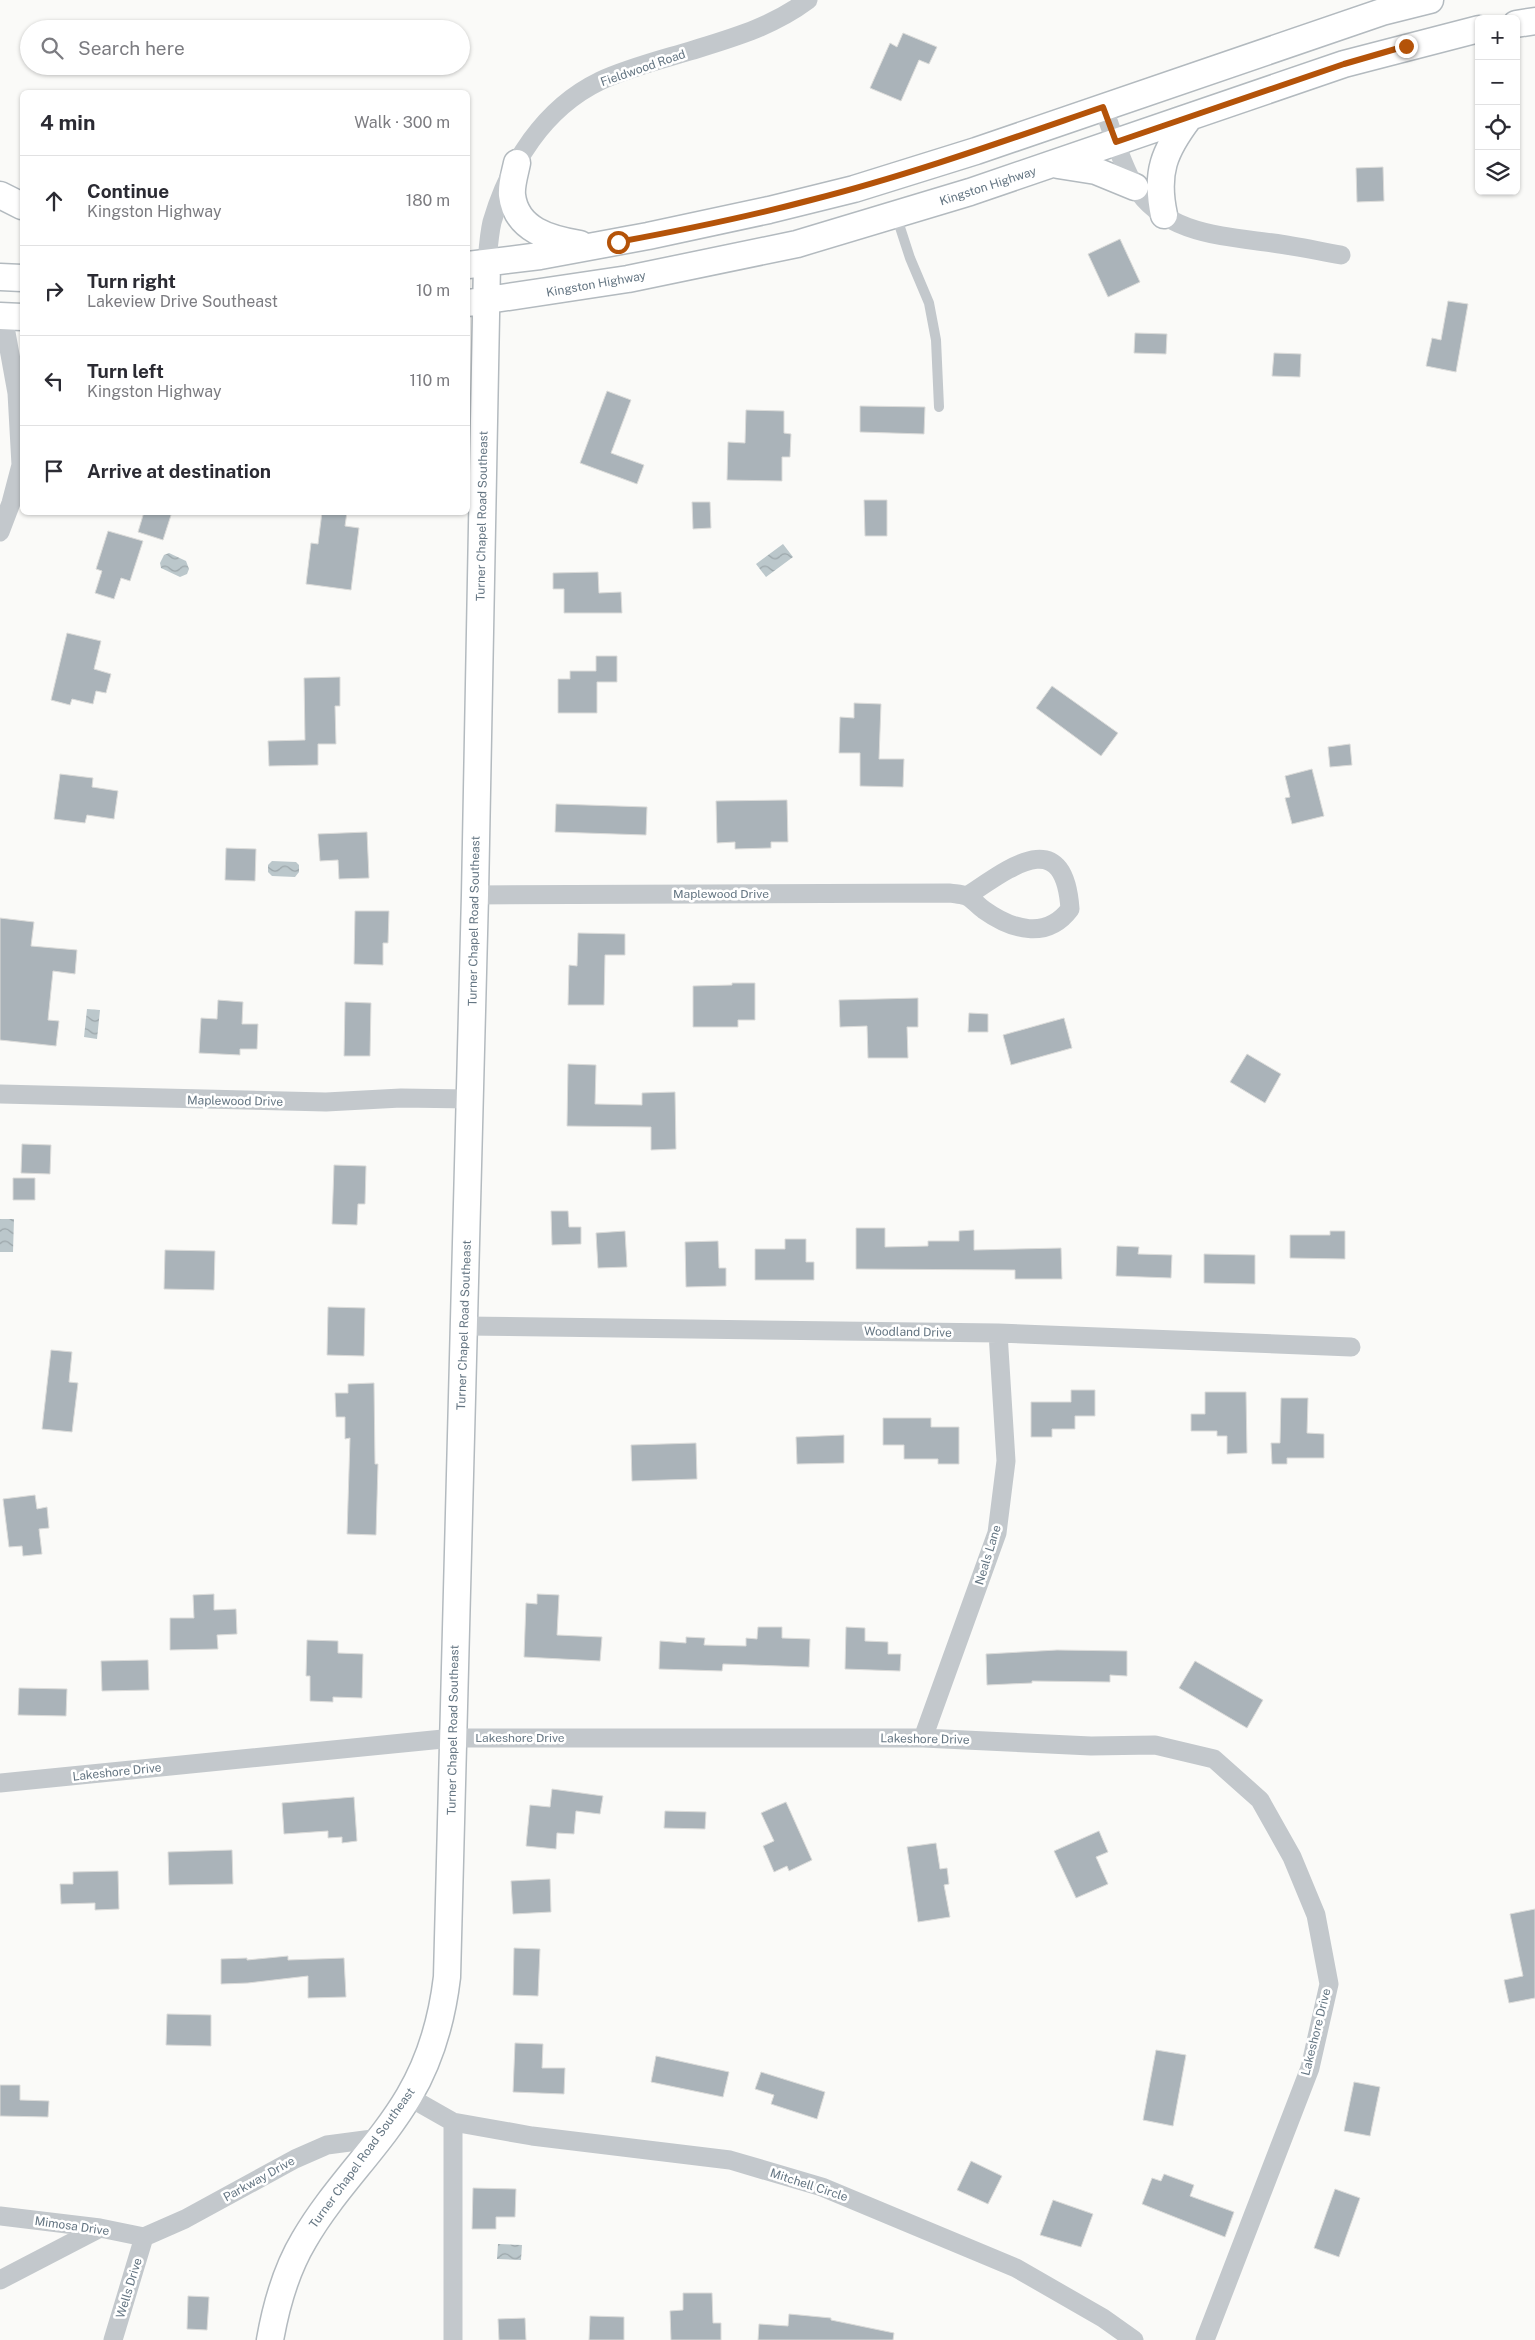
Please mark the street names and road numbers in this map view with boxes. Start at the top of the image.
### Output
street label: Fieldwood Road [599,47,687,89]
street label: Kingston Highway [938,164,1039,208]
street label: Kingston Highway [545,268,647,300]
street label: Turner Chapel Road Southeast [474,430,490,601]
street label: Turner Chapel Road Southeast [466,835,482,1006]
street label: Maplewood Drive [673,887,769,901]
street label: Maplewood Drive [187,1093,283,1109]
street label: Turner Chapel Road Southeast [454,1239,474,1410]
street label: Woodland Drive [864,1324,952,1340]
street label: Neals Lane [972,1523,1004,1587]
street label: Turner Chapel Road Southeast [445,1644,461,1815]
street label: Lakeshore Drive [475,1731,565,1745]
street label: Lakeshore Drive [880,1731,970,1747]
street label: Lakeshore Drive [72,1760,162,1784]
street label: Lakeshore Drive [1298,1987,1334,2077]
street label: Turner Chapel Road Southeast [306,2085,418,2231]
street label: Parkway Drive [221,2154,297,2204]
street label: Mitchell Circle [768,2166,850,2204]
street label: Mimosa Drive [34,2214,110,2238]
street label: Wells Drive [113,2256,145,2320]

